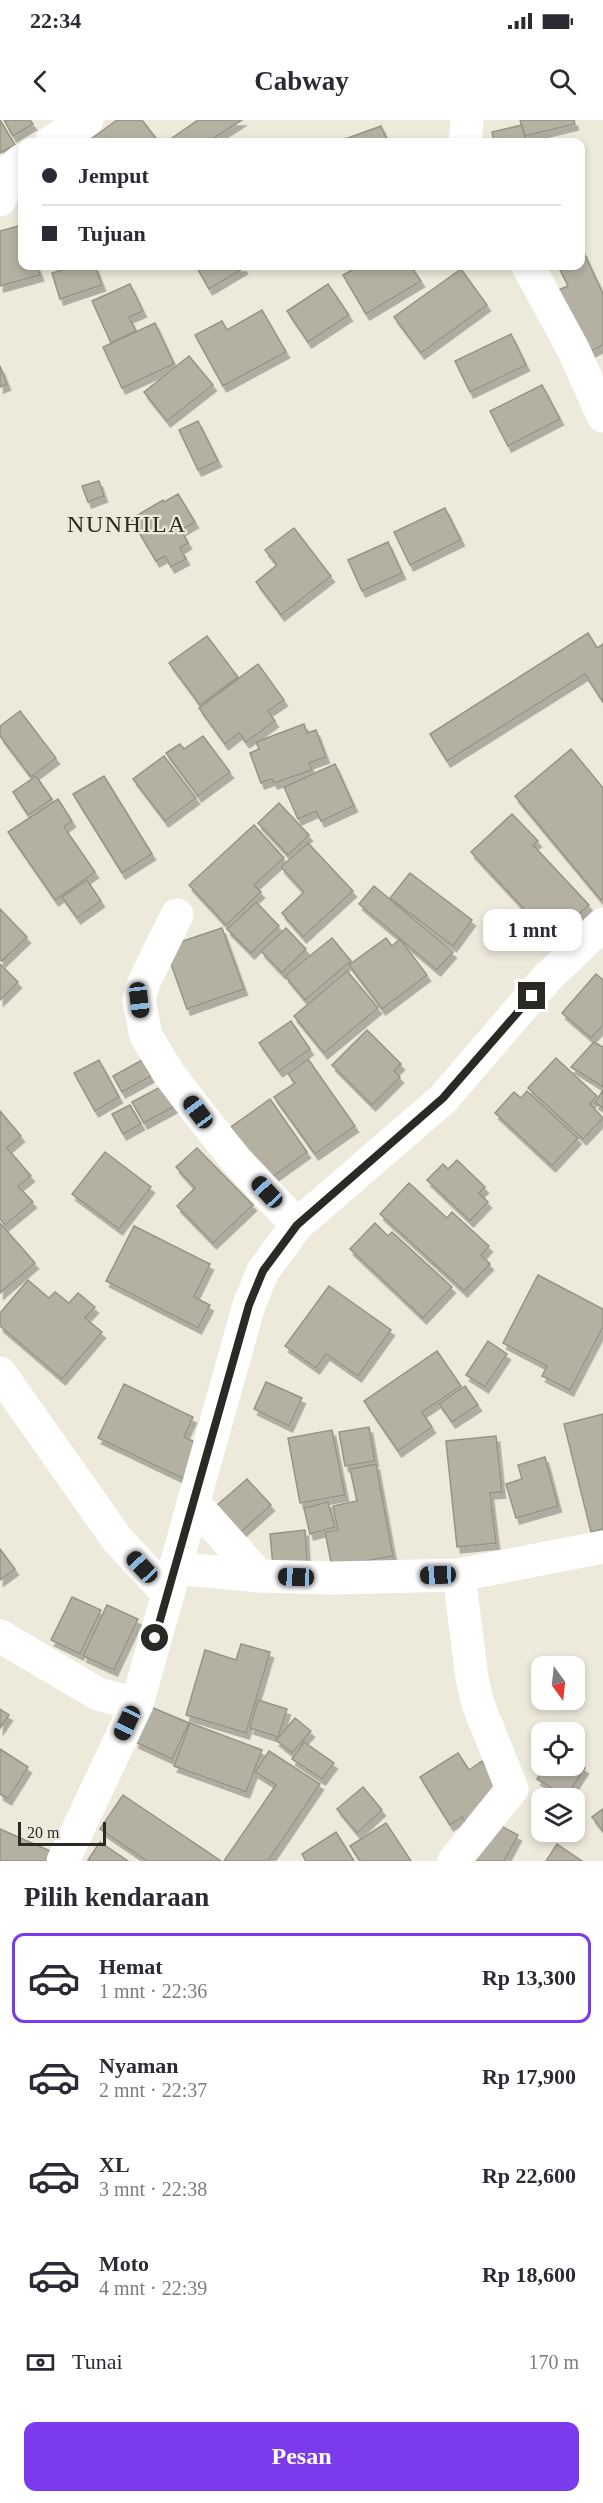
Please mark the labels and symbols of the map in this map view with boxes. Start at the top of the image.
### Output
district label: NUNHILA [67,511,187,537]
callout: 1 mnt [482,909,582,951]
car [128,981,150,1019]
route end [518,982,545,1009]
car [180,1092,216,1132]
car [248,1173,286,1211]
car [123,1548,161,1586]
car [420,1565,456,1585]
car [278,1567,314,1587]
route start [141,1624,168,1651]
north arrow [531,1656,585,1710]
car [111,1703,143,1743]
scale bar [18,1819,106,1846]

